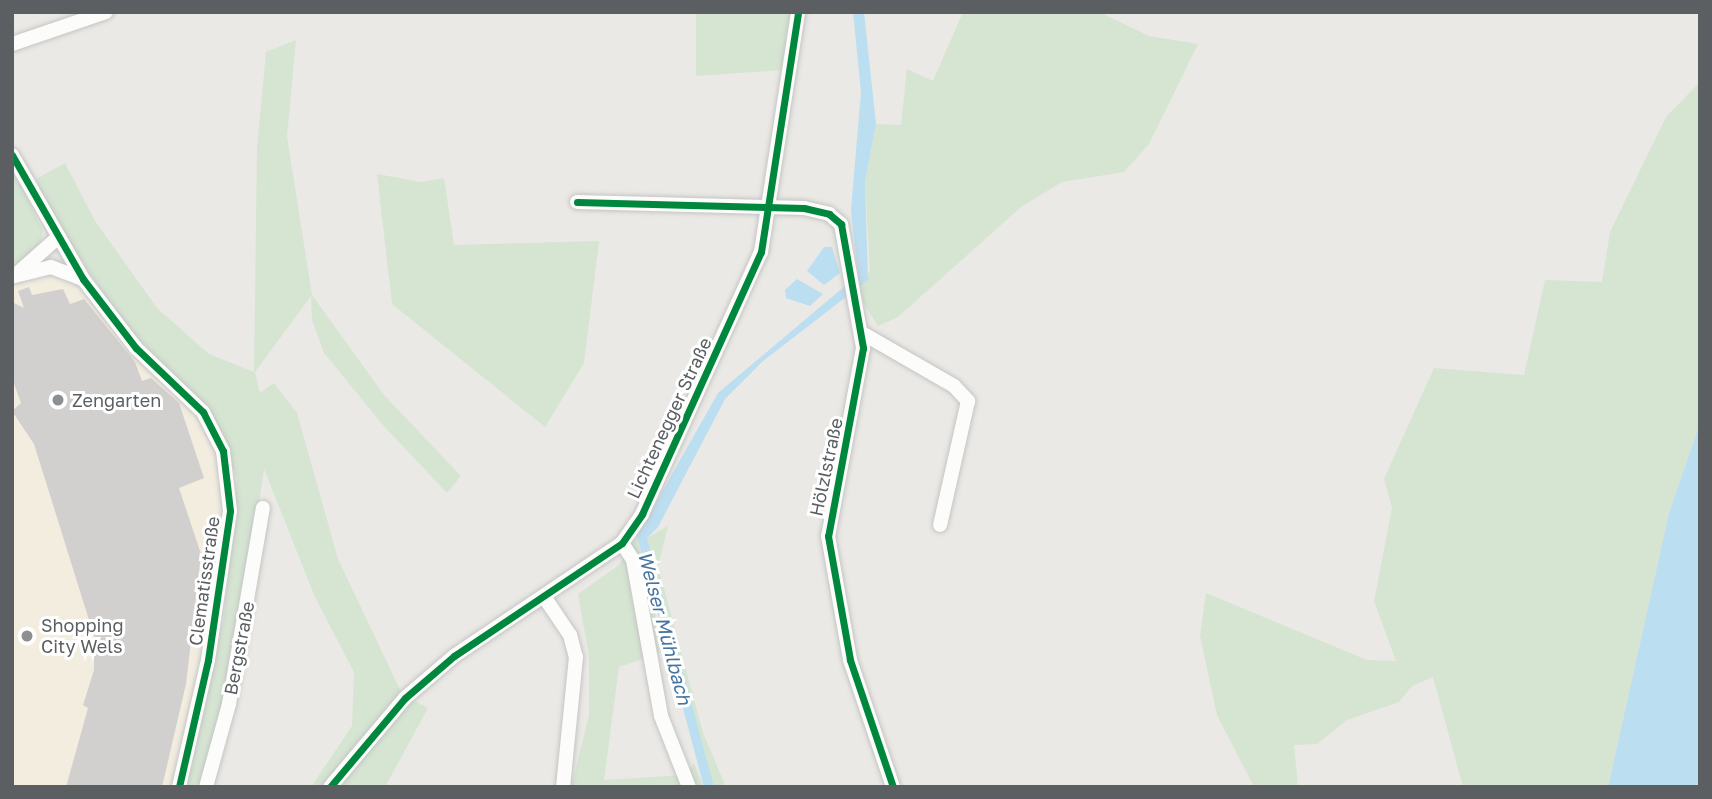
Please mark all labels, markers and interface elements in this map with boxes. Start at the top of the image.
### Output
street label: Lichtenegger Straße [622,334,716,502]
place label: Zengarten [72,389,161,411]
marker: Zengarten [50,392,66,408]
street label: Hölzlstraße [805,416,847,518]
street label: Clematisstraße [184,515,224,647]
water label: Welser Mühlbach [634,549,696,707]
street label: Bergstraße [219,599,259,697]
place label: Shopping City Wels [41,615,123,658]
marker: Shopping City Wels [19,628,35,644]

